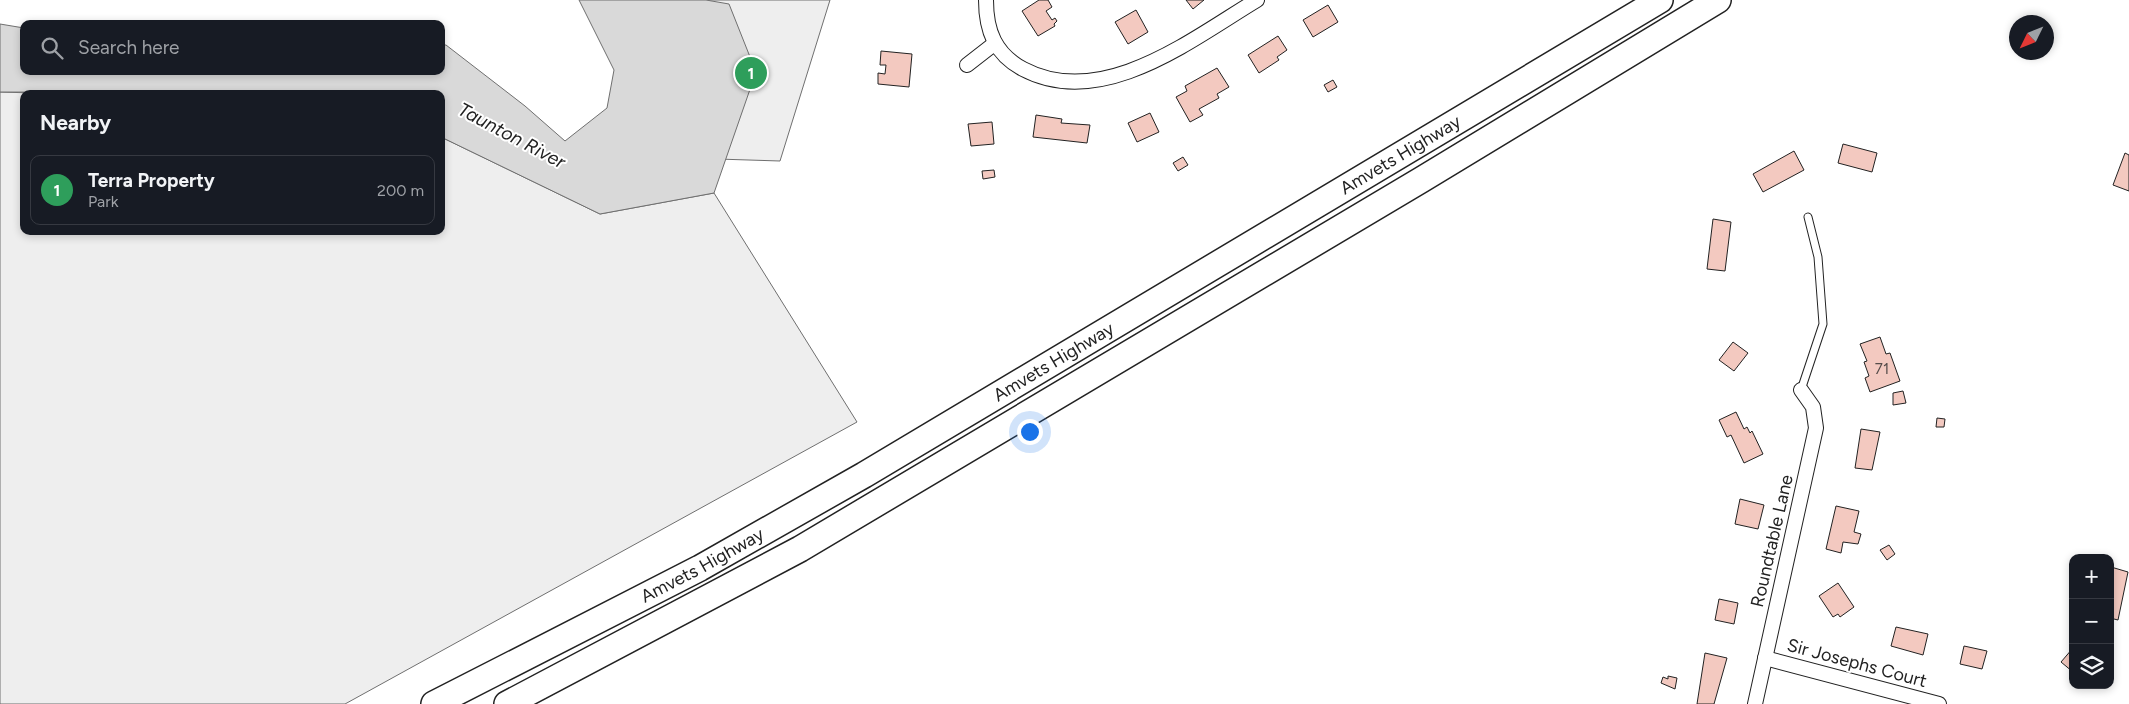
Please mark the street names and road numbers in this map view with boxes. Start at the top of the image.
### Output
street label: Amvets Highway [1336,110,1465,199]
street label: Amvets Highway [989,317,1118,406]
street label: Roundtable Lane [1746,472,1798,609]
street label: Amvets Highway [637,523,768,607]
street label: Sir Josephs Court [1785,634,1929,692]

